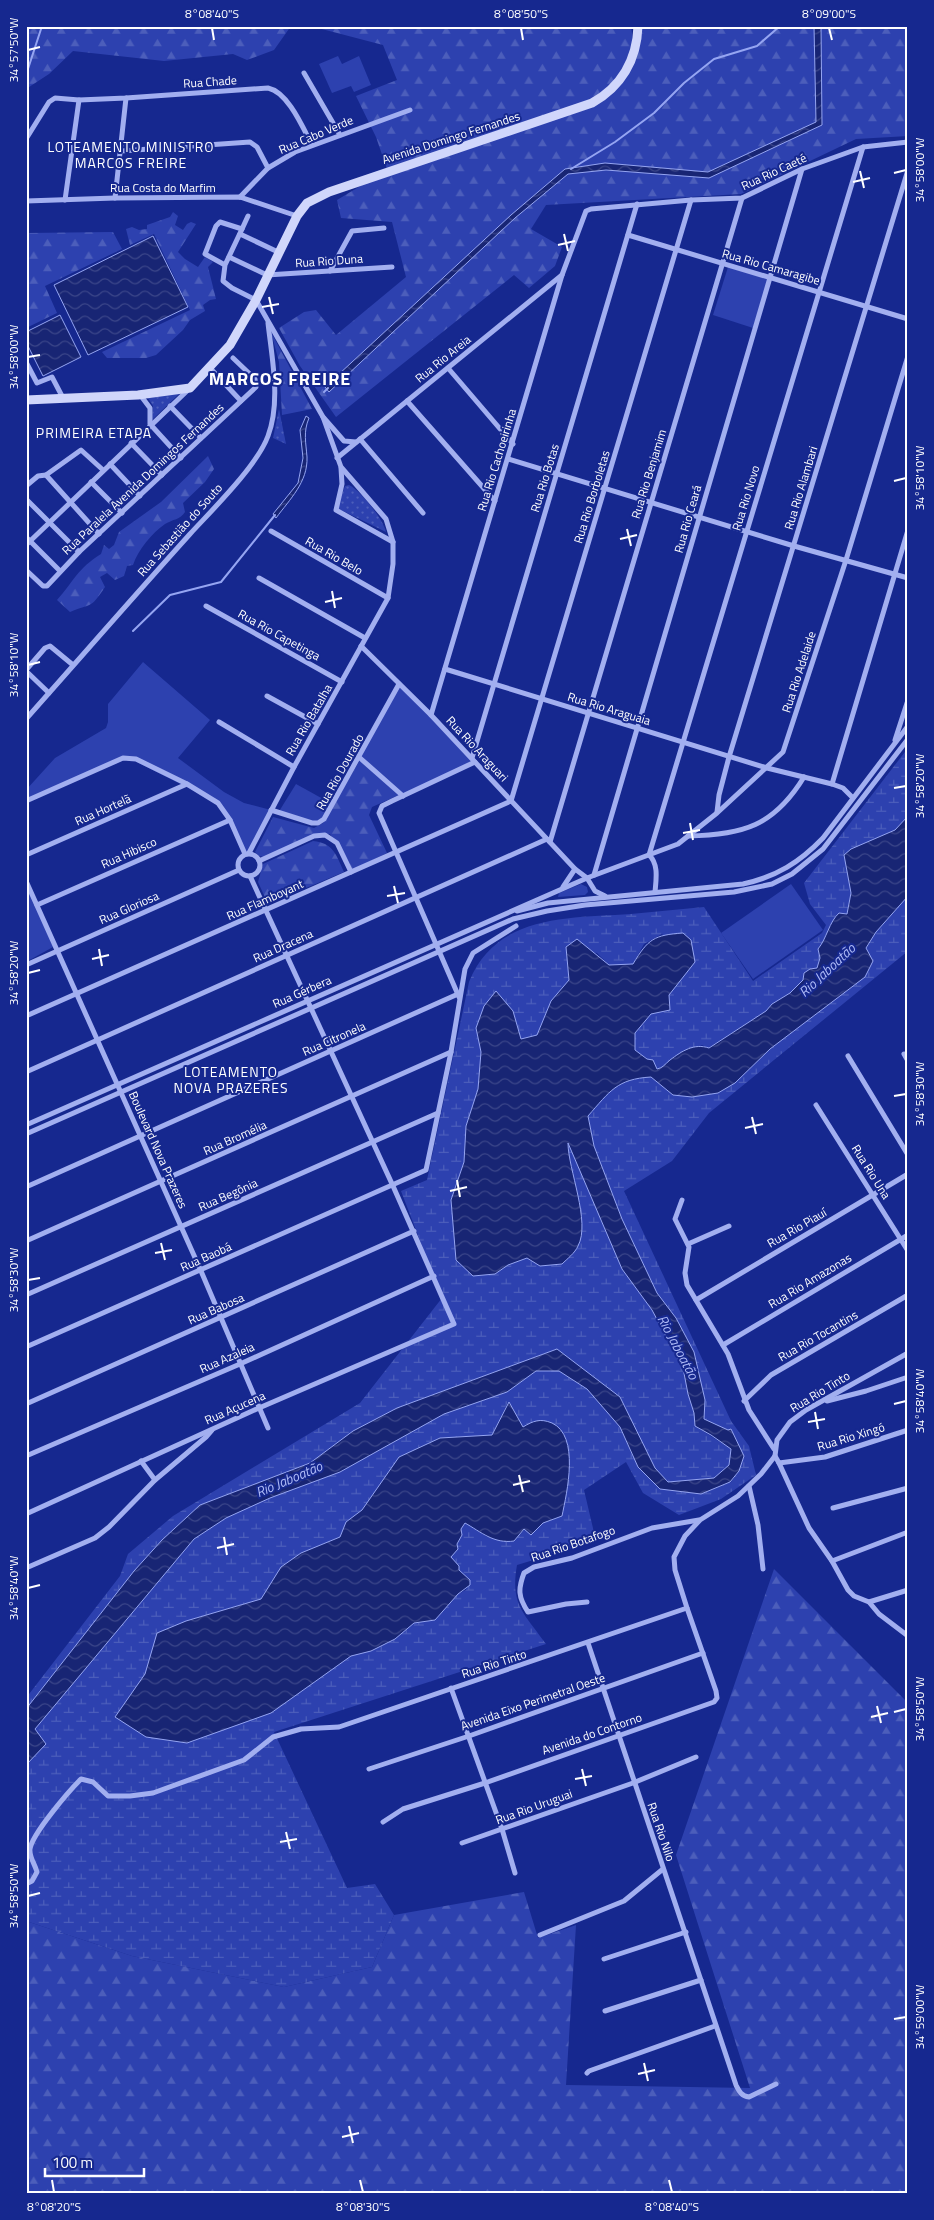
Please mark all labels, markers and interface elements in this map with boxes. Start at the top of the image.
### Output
text: 8°08'40"S [185,4,239,23]
text: 8°08'50"S [494,4,548,23]
text: 8°09'00"S [802,4,856,23]
text: 34°57'50"W [4,17,23,82]
street label: Rua Chade [182,70,237,93]
street label: Avenida Domingo Fernandes [379,106,523,169]
street label: Rua Cabo Verde [276,110,356,159]
district label: LOTEAMENTO MINISTRO MARCOS FREIRE [47,136,215,173]
text: 34°58'00"W [910,137,929,202]
street label: Rua Rio Caeté [738,148,810,195]
street label: Rua Costa do Marfim [110,178,216,197]
street label: Rua Rio Camaragibe [720,243,822,290]
street label: Rua Rio Duna [294,249,364,272]
text: 34°58'00"W [4,324,23,389]
street label: Rua Rio Areia [411,330,475,387]
district label: MARCOS FREIRE [209,365,351,392]
street label: Rua Paralela Avenida Domingos Fernandes [57,398,228,559]
street label: Rua Rio Cachoeirinha [472,406,521,513]
district label: PRIMEIRA ETAPA [36,422,152,443]
street label: Rua Rio Benjamim [626,427,671,521]
street label: Rua Rio Botas [525,441,564,515]
street label: Rua Rio Alambari [779,444,822,532]
text: 34°58'10"W [910,445,929,510]
street label: Rua Rio Borboletas [568,448,615,546]
street label: Rua Rio Novo [727,463,764,533]
street label: Rua Sebastião do Souto [132,479,227,581]
street label: Rua Rio Ceará [669,483,706,555]
street label: Rua Rio Belo [302,531,367,580]
street label: Rua Rio Capetinga [235,604,324,665]
street label: Rua Rio Adelaide [776,629,821,715]
text: 34°58'10"W [4,632,23,697]
street label: Rua Rio Batalha [280,680,337,759]
street label: Rua Rio Araguaia [565,687,653,730]
street label: Rua Rio Araguari [442,711,513,786]
street label: Rua Rio Dourado [311,730,368,813]
text: 34°58'20"W [910,753,929,818]
street label: Rua Hortelã [72,789,134,830]
street label: Rua Hibisco [98,832,160,873]
street label: Rua Flamboyant [223,874,307,925]
street label: Rua Gloriosa [96,886,162,929]
street label: Rua Dracena [250,924,316,967]
water label: Rio Jaboatão [794,937,860,1001]
text: 34°58'20"W [4,940,23,1005]
street label: Rua Gérbera [269,970,334,1013]
street label: Rua Citronela [299,1016,368,1061]
district label: LOTEAMENTO NOVA PRAZERES [173,1061,289,1098]
text: 34°58'30"W [910,1061,929,1126]
street label: Boulevard Nova Prazeres [124,1088,193,1212]
street label: Rua Bromélia [200,1115,270,1160]
street label: Rua Rio Una [847,1141,896,1203]
street label: Rua Begônia [195,1173,261,1216]
street label: Rua Rio Piauí [763,1202,831,1252]
street label: Rua Baobá [177,1237,235,1276]
text: 34°58'30"W [4,1247,23,1312]
street label: Rua Rio Amazonas [764,1248,855,1313]
street label: Rua Babosa [185,1288,247,1329]
street label: Rua Rio Tocantins [774,1305,862,1366]
water label: Rio Jaboatão [653,1311,705,1384]
street label: Rua Azaleia [196,1337,257,1378]
street label: Rua Rio Tinto [786,1366,853,1417]
text: 34°58'40"W [910,1368,929,1433]
street label: Rua Açucena [201,1386,268,1429]
street label: Rua Rio Xingó [815,1417,887,1456]
water label: Rio Jaboatão [252,1455,326,1502]
street label: Rua Rio Botafogo [528,1520,618,1567]
text: 34°58'40"W [4,1555,23,1620]
street label: Rua Rio Tinto [459,1644,529,1683]
street label: Avenida Eixo Perimetral Oeste [458,1668,608,1735]
text: 34°58'50"W [910,1676,929,1741]
street label: Avenida do Contorno [539,1708,644,1760]
street label: Rua Rio Uruguai [493,1784,575,1829]
street label: Rua Rio Nilo [643,1800,680,1864]
text: 34°58'50"W [4,1863,23,1928]
text: 34°59'00"W [910,1984,929,2049]
scale bar [45,2145,144,2177]
text: 100 m [52,2151,93,2174]
text: 8°08'20"S [27,2197,81,2216]
text: 8°08'30"S [336,2197,390,2216]
text: 8°08'40"S [645,2197,699,2216]

